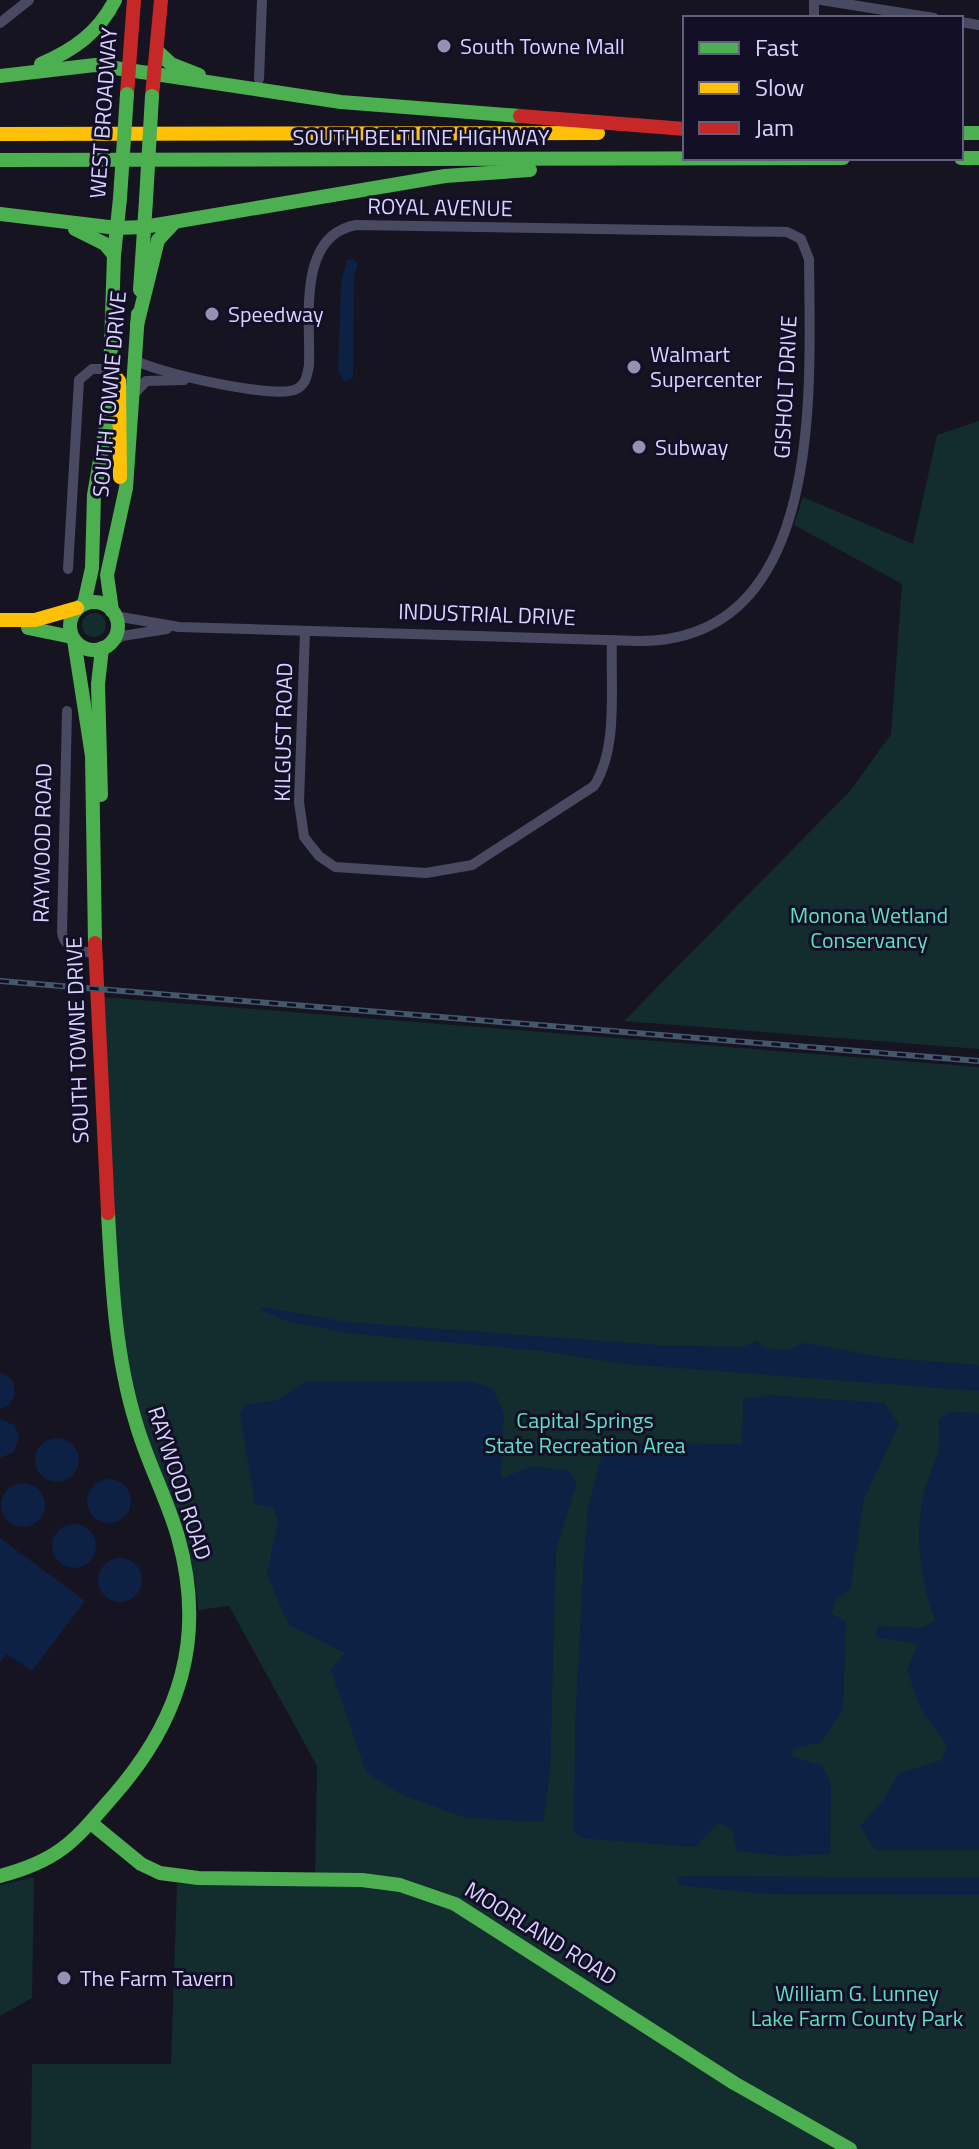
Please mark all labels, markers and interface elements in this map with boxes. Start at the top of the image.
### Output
legend [683,16,963,160]
street label: WEST BROADWAY [80,26,126,200]
place label: South Towne Mall [460,29,625,63]
text: Fast [755,29,799,65]
marker: South Towne Mall [435,37,453,55]
text: Slow [755,69,804,105]
text: Jam [755,109,794,145]
street label: SOUTH BELTLINE HIGHWAY [292,120,550,154]
street label: ROYAL AVENUE [367,189,513,225]
street label: SOUTH TOWNE DRIVE [83,289,135,499]
place label: Speedway [228,297,324,331]
marker: Speedway [203,305,221,323]
street label: GISHOLT DRIVE [764,315,806,459]
place label: Walmart Supercenter [650,337,763,396]
marker: Walmart Supercenter [625,358,643,376]
place label: Subway [655,430,729,464]
marker: Subway [630,438,648,456]
street label: INDUSTRIAL DRIVE [398,594,576,634]
street label: KILGUST ROAD [265,662,301,802]
street label: RAYWOOD ROAD [24,763,60,923]
park label: Monona Wetland Conservancy [790,898,948,957]
street label: SOUTH TOWNE DRIVE [56,936,98,1144]
street label: RAYWOOD ROAD [139,1402,221,1564]
park label: Capital Springs State Recreation Area [484,1403,686,1462]
street label: MOORLAND ROAD [458,1873,624,1993]
place label: The Farm Tavern [80,1961,234,1995]
marker: The Farm Tavern [55,1969,73,1987]
park label: William G. Lunney Lake Farm County Park [751,1976,964,2035]

